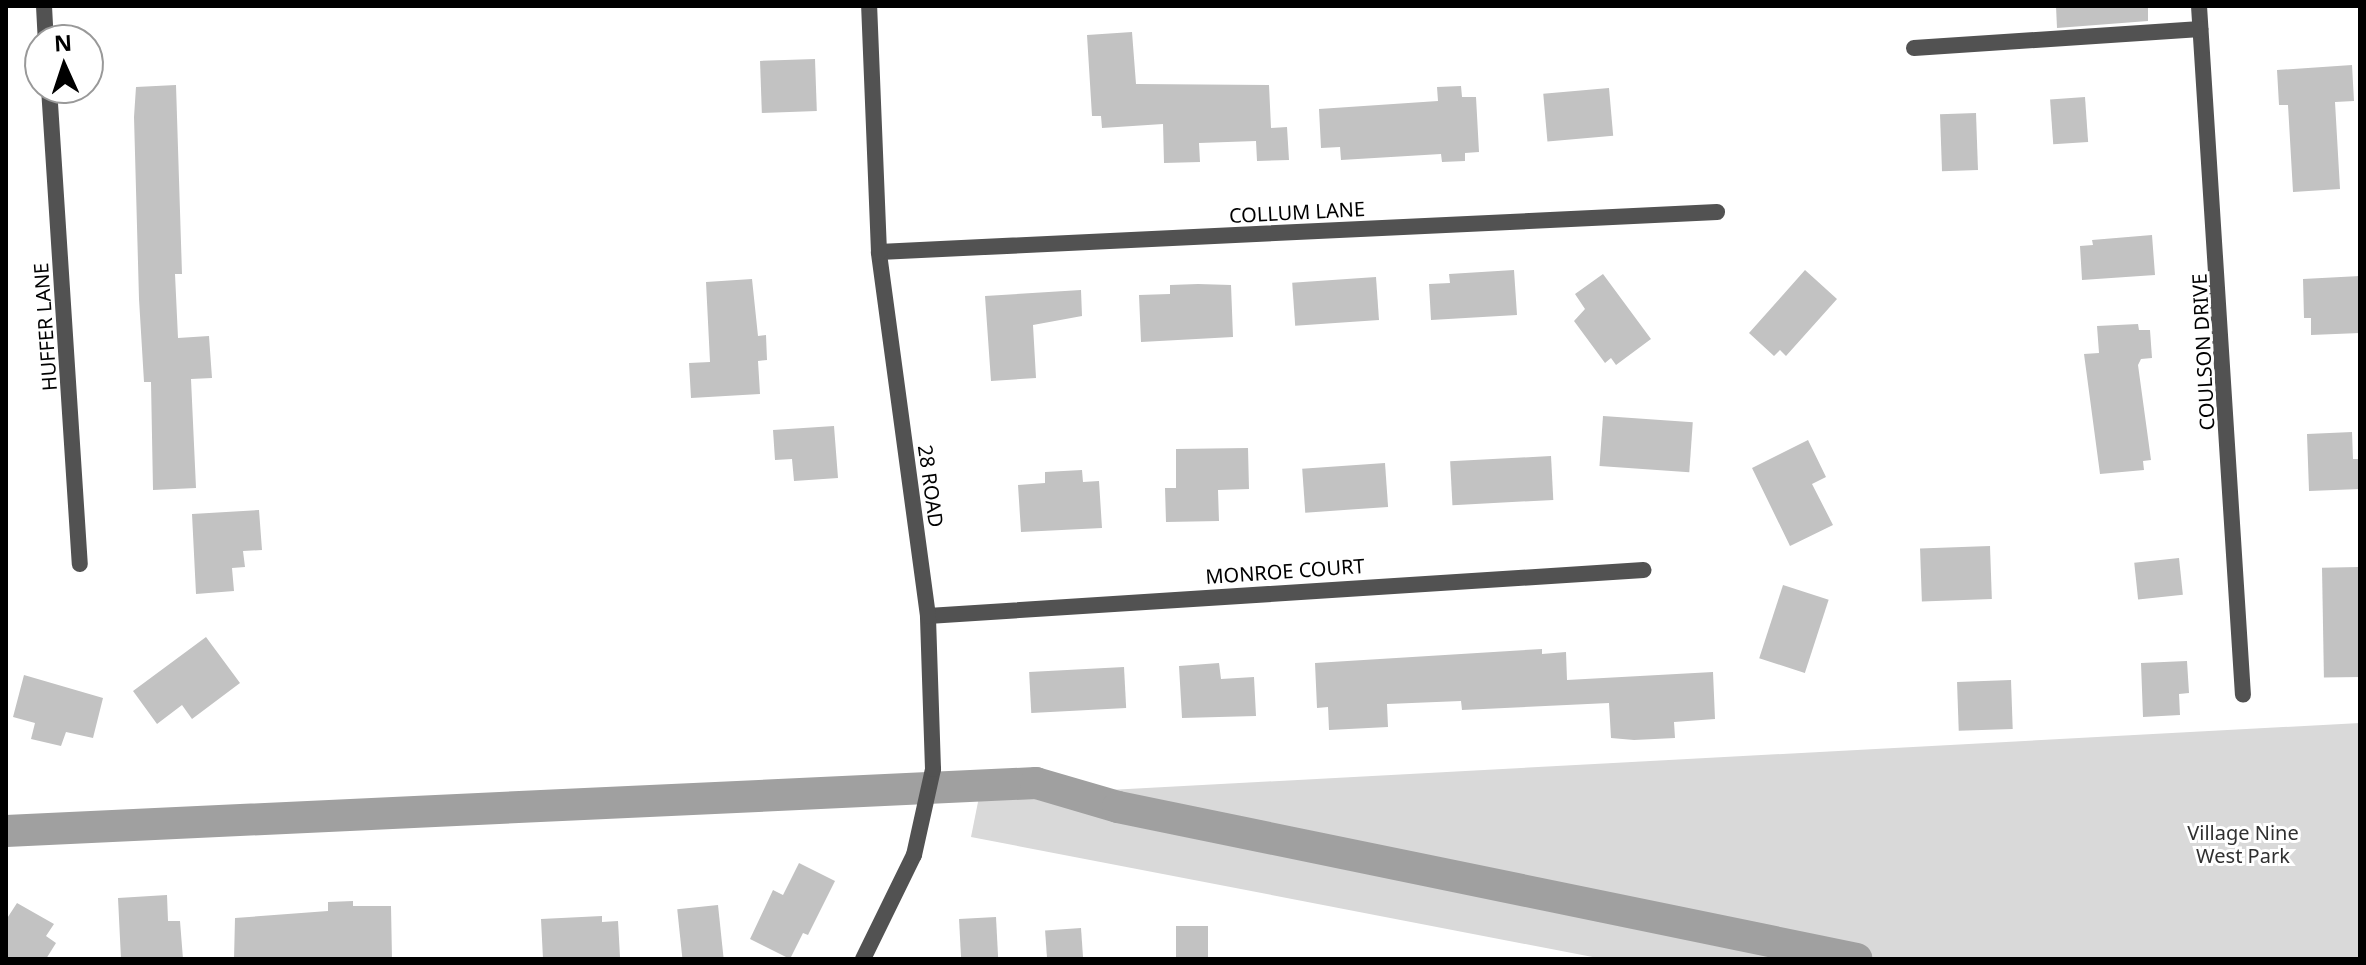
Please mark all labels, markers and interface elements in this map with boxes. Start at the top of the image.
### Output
north arrow [24,24,104,104]
text: N [53,27,73,57]
street label: COLLUM LANE [1228,196,1366,228]
street label: HUFFER LANE [29,262,61,392]
street label: COULSON DRIVE [2187,273,2219,431]
street label: 28 ROAD [913,443,949,529]
street label: MONROE COURT [1205,553,1365,589]
park label: Village Nine West Park [2187,820,2299,867]

